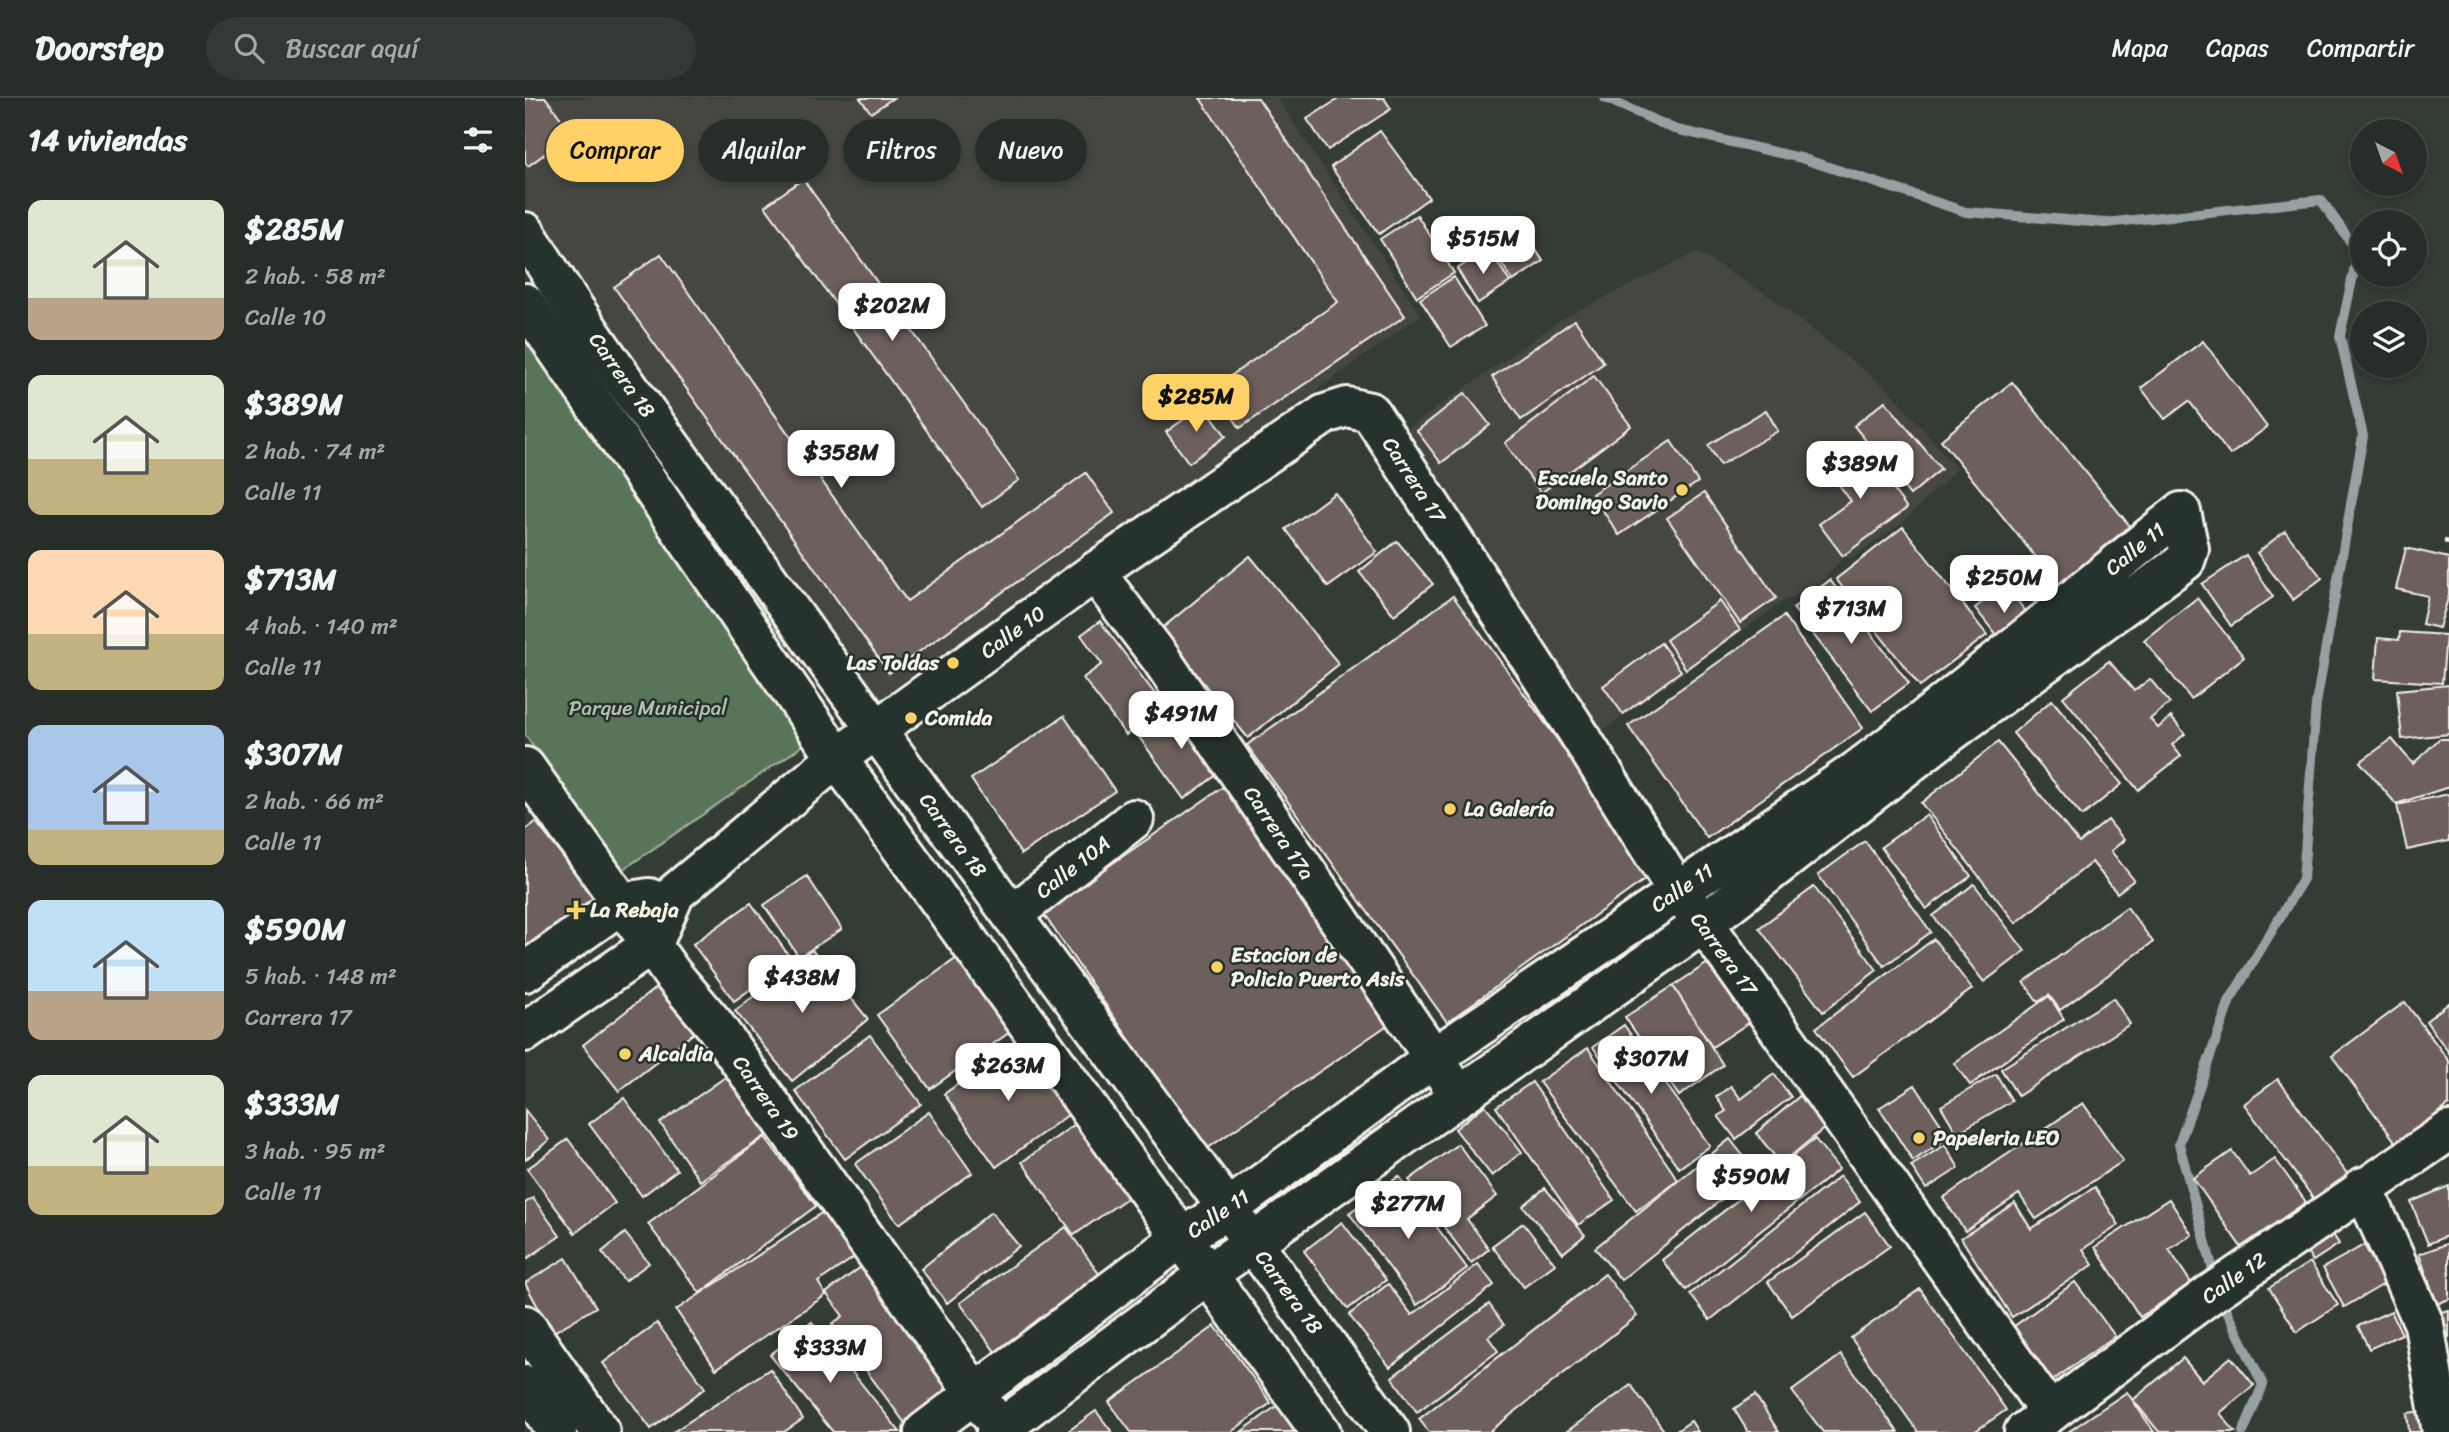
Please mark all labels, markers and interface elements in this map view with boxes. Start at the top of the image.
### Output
search box [206,17,696,80]
text: Doorstep [35,19,164,77]
text: Buscar aquí [286,25,418,71]
text: Mapa [2112,27,2168,69]
text: Capas [2206,27,2269,69]
text: Compartir [2307,27,2414,69]
icon: search [230,29,268,67]
text: 14 viviendas [28,113,187,167]
chip: Comprar [546,119,684,182]
chip: Alquilar [698,119,829,182]
chip: Filtros [843,119,961,182]
chip: Nuevo [975,119,1087,182]
north arrow [2350,119,2427,196]
map controls [2350,119,2427,378]
icon: filters [459,121,497,159]
text: $285M [245,202,343,256]
button: locate [2350,210,2427,287]
pin: $515M [1434,216,1532,276]
text: $515M [1447,218,1519,259]
icon: home [84,228,168,312]
text: 2 hab. · 58 m² [245,256,386,297]
pin: $202M [843,284,941,343]
text: $202M [854,285,930,326]
text: Calle 10 [245,297,326,338]
button: layers [2350,301,2427,378]
street label: Carrera 18 [578,324,666,426]
pin: $285M [1147,374,1245,434]
text: $285M [1158,376,1234,417]
text: $389M [245,377,343,431]
icon: home [84,403,168,487]
street label: Carrera 17 [1372,429,1458,533]
pin: $358M [792,430,890,490]
text: 2 hab. · 74 m² [245,431,385,472]
text: $358M [804,432,878,473]
pin: $389M [1811,442,1909,501]
text: $389M [1823,443,1897,484]
place label: Escuela Santo Domingo Savio [1535,459,1669,521]
text: Calle 11 [245,472,322,513]
marker: Escuela Santo Domingo Savio [1674,482,1690,498]
street label: Calle 11 [2096,512,2174,586]
text: $713M [245,552,336,606]
pin: $250M [1955,556,2053,615]
text: $250M [1966,557,2042,598]
icon: home [84,578,168,662]
pin: $713M [1802,587,1900,646]
text: $713M [1816,588,1886,629]
street label: Calle 10 [972,595,1054,669]
text: 4 hab. · 140 m² [245,606,398,647]
place label: Las Toldas [846,644,940,682]
text: Calle 11 [245,647,322,688]
marker: Las Toldas [945,655,961,671]
park label: Parque Municipal [569,689,728,727]
pin: $491M [1132,692,1230,751]
text: $491M [1145,693,1217,734]
place label: Comida [924,699,993,737]
marker: Comida [903,710,919,726]
text: $307M [245,727,342,781]
icon: home [84,753,168,837]
street label: Carrera 17a [1233,778,1325,889]
text: 2 hab. · 66 m² [245,781,384,822]
street label: Carrera 18 [909,784,997,886]
place label: La Galería [1464,790,1555,828]
marker: La Galería [1442,801,1458,817]
text: Calle 11 [245,822,322,863]
street label: Calle 10A [1027,825,1119,909]
street label: Calle 11 [1642,853,1722,923]
place label: La Rebaja [590,891,679,929]
text: $590M [245,902,345,956]
marker: La Rebaja [568,902,584,918]
street label: Carrera 17 [1680,903,1769,1006]
icon: home [84,928,168,1012]
place label: Estacion de Policia Puerto Asis [1231,936,1406,998]
text: 5 hab. · 148 m² [245,956,397,997]
pin: $438M [753,956,851,1015]
text: $438M [764,957,840,998]
marker: Estacion de Policia Puerto Asis [1209,959,1225,975]
text: Carrera 17 [245,997,352,1038]
place label: Alcaldia [638,1035,714,1073]
pin: $307M [1602,1037,1700,1096]
text: $307M [1614,1038,1688,1079]
pin: $263M [959,1044,1057,1103]
text: $263M [971,1045,1045,1086]
marker: Alcaldia [617,1046,633,1062]
street label: Carrera 19 [722,1047,810,1149]
text: $333M [245,1077,339,1131]
icon: home [84,1103,168,1187]
place label: Papeleria LEO [1933,1119,2060,1157]
marker: Papeleria LEO [1911,1130,1927,1146]
text: 3 hab. · 95 m² [245,1131,385,1172]
pin: $590M [1702,1154,1800,1214]
text: $590M [1713,1156,1789,1197]
text: Calle 11 [245,1172,322,1213]
street label: Calle 11 [1178,1179,1258,1249]
pin: $277M [1359,1182,1457,1241]
text: $277M [1371,1183,1445,1224]
street label: Carrera 18 [1245,1241,1333,1343]
street label: Calle 12 [2193,1242,2275,1314]
pin: $333M [781,1326,879,1385]
text: $333M [794,1327,866,1368]

